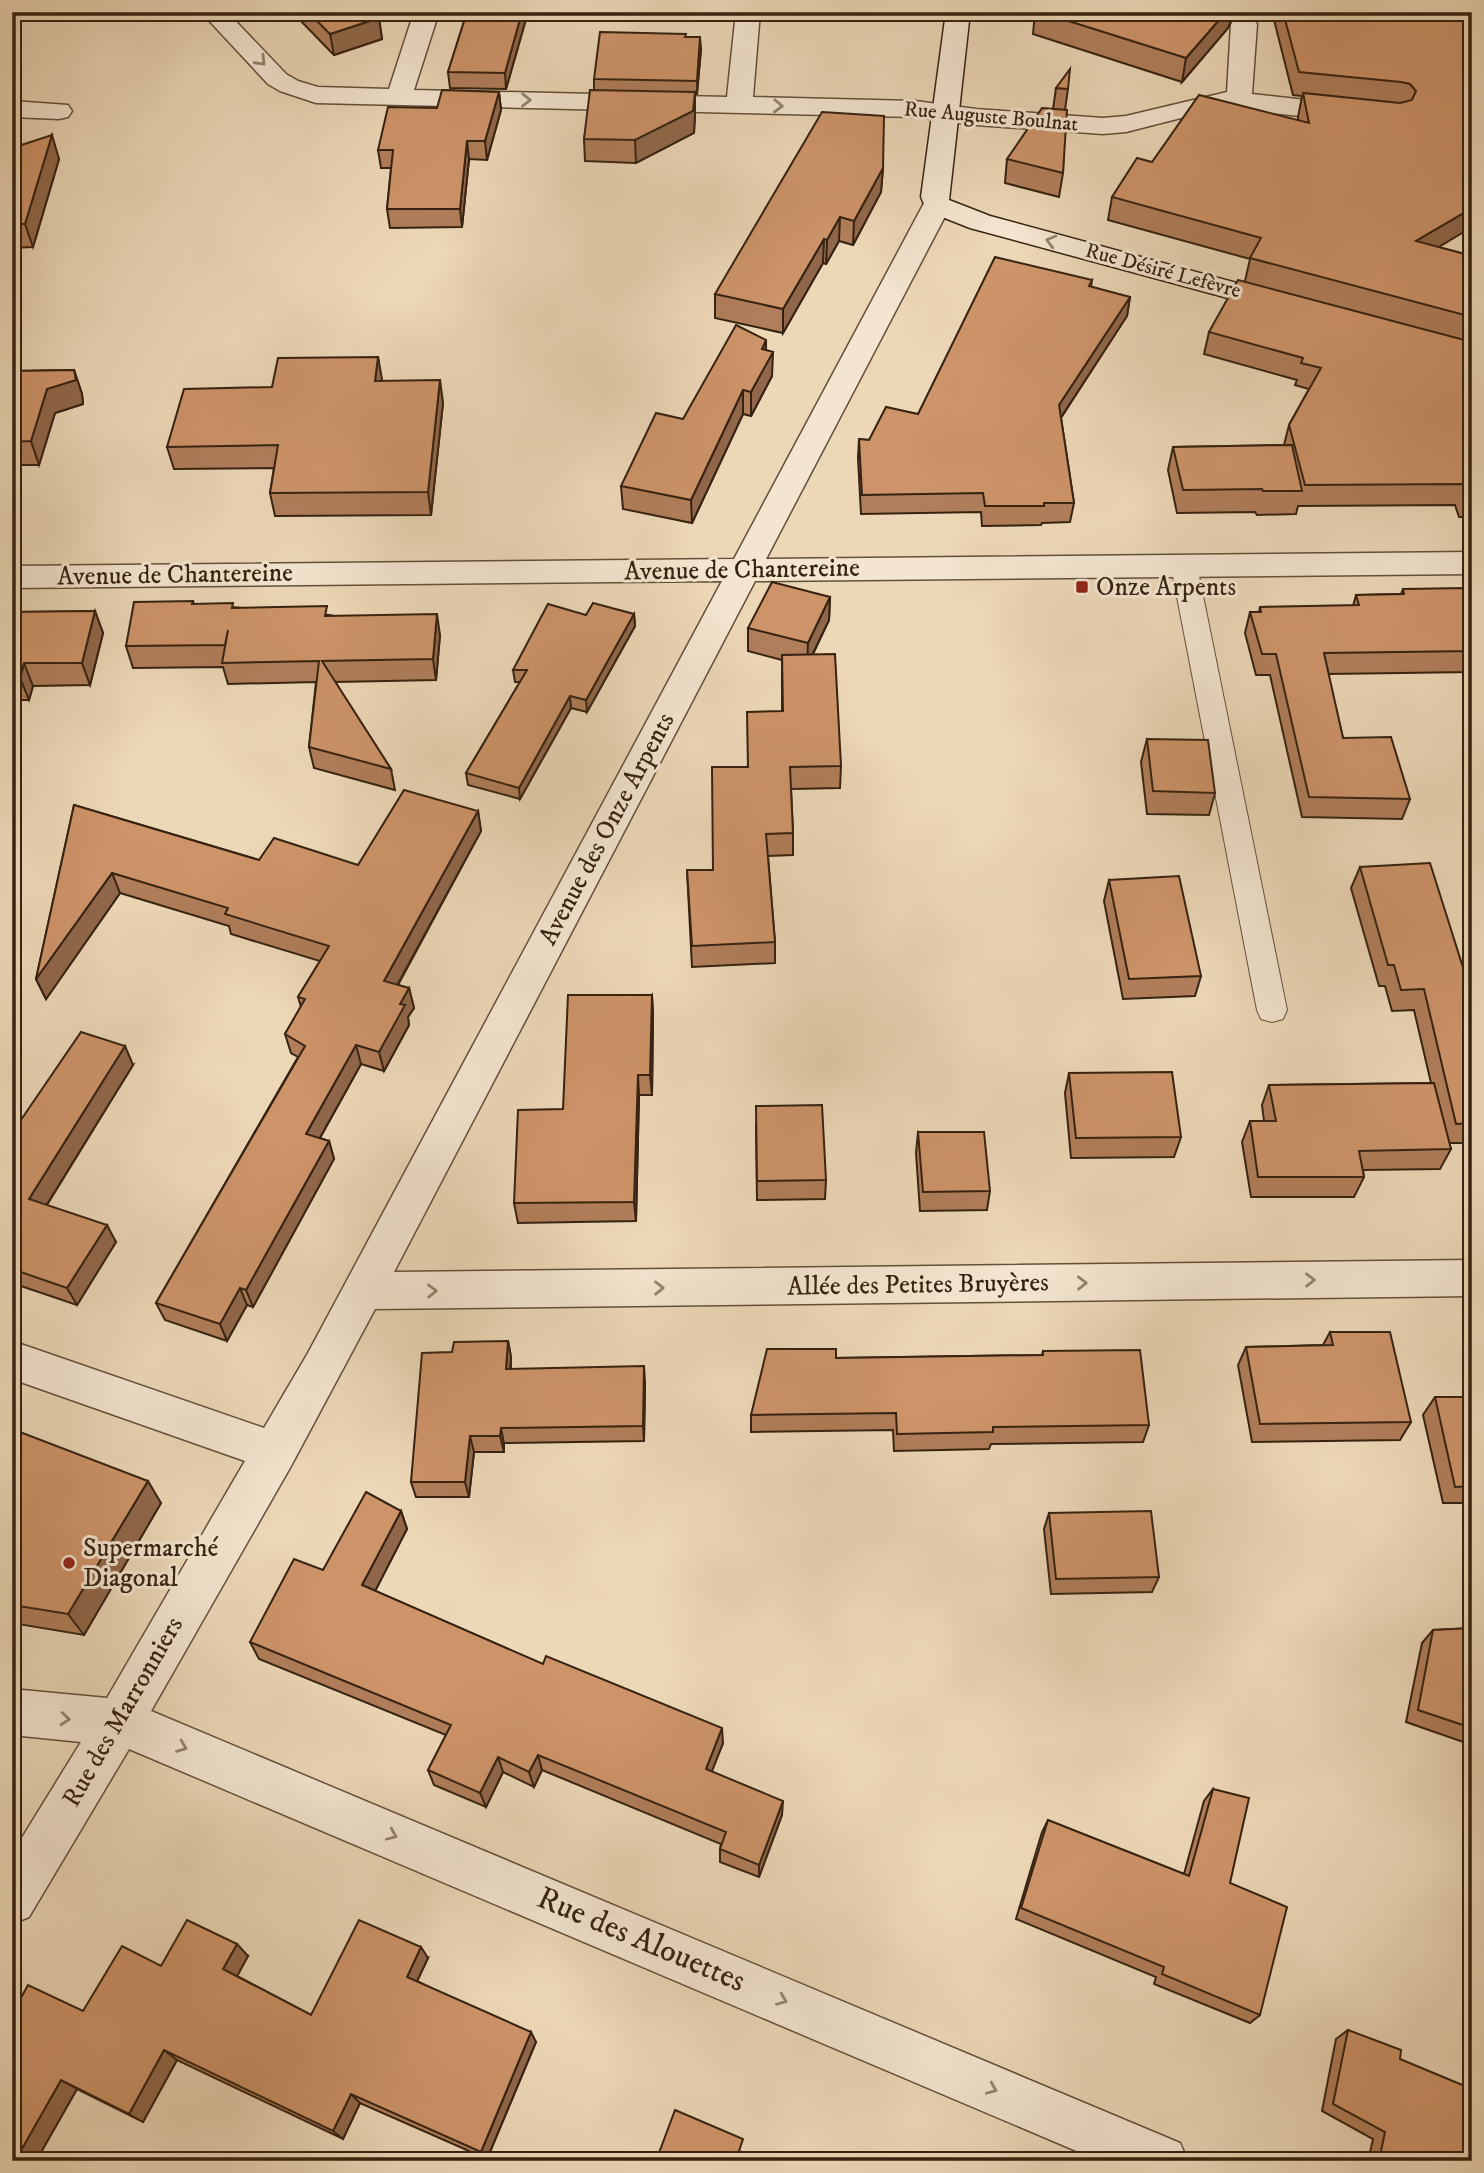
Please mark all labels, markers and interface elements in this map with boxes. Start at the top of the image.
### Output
one-way arrow [252,53,265,66]
one-way arrow [521,92,532,108]
street label: Rue Auguste Boulnat [903,96,1079,138]
one-way arrow [773,98,784,113]
one-way arrow [1045,235,1057,249]
street label: Rue Désiré Lefèvre [1082,238,1244,304]
street label: Avenue de Chantereine [624,551,860,589]
street label: Avenue de Chantereine [57,556,293,594]
place label: Onze Arpents [1096,571,1236,604]
marker: Onze Arpents [1074,579,1090,595]
street label: Avenue des Onze Arpents [532,707,682,951]
street label: Allée des Petites Bruyères [787,1266,1049,1304]
one-way arrow [1305,1272,1316,1288]
one-way arrow [1078,1275,1088,1291]
one-way arrow [654,1280,665,1296]
one-way arrow [426,1283,437,1298]
place label: Supermarché Diagonal [83,1532,219,1595]
marker: Supermarché Diagonal [61,1555,77,1571]
street label: Rue des Marronniers [55,1611,191,1813]
one-way arrow [60,1711,71,1726]
one-way arrow [176,1738,188,1752]
one-way arrow [385,1827,397,1841]
street label: Rue des Alouettes [531,1878,751,2002]
one-way arrow [775,1992,787,2006]
one-way arrow [985,2080,997,2094]

